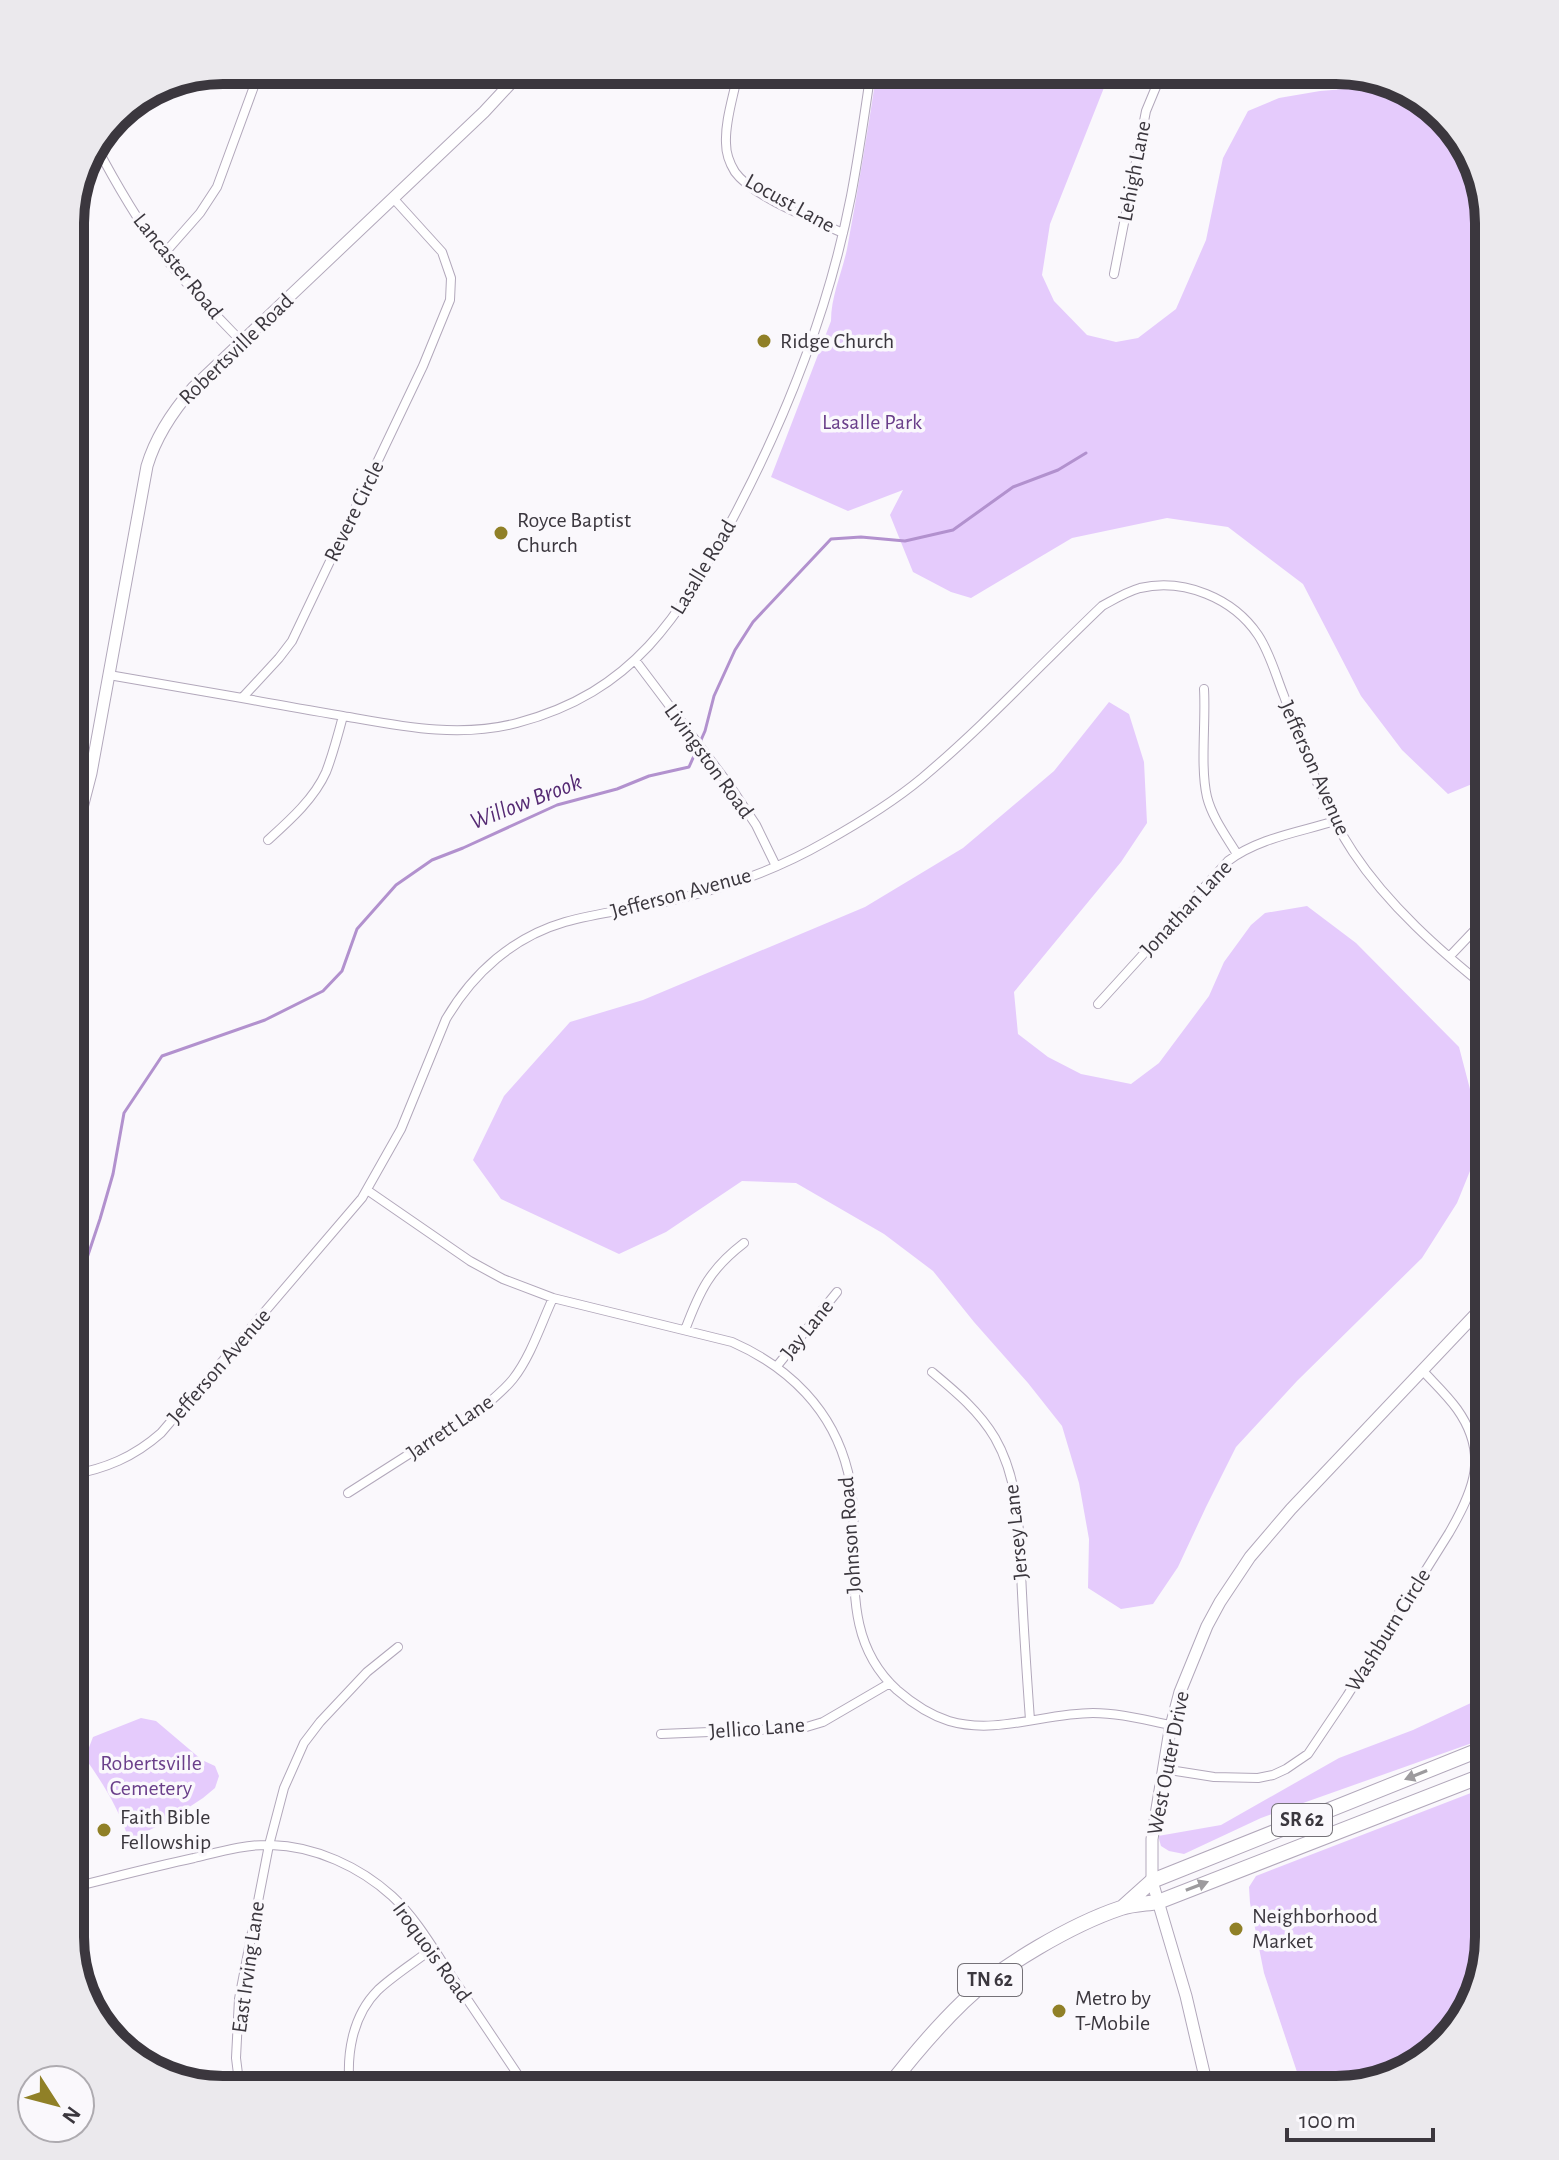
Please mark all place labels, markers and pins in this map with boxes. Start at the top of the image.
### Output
place label: Ridge Church [780,330,894,352]
marker: Ridge Church [755,332,773,350]
place label: Royce Baptist Church [517,509,631,556]
marker: Royce Baptist Church [492,524,510,542]
place label: Faith Bible Fellowship [120,1806,211,1853]
marker: Faith Bible Fellowship [95,1821,113,1839]
place label: Neighborhood Market [1252,1905,1378,1952]
marker: Neighborhood Market [1227,1920,1245,1938]
place label: Metro by T-Mobile [1075,1987,1152,2034]
marker: Metro by T-Mobile [1050,2002,1068,2020]

